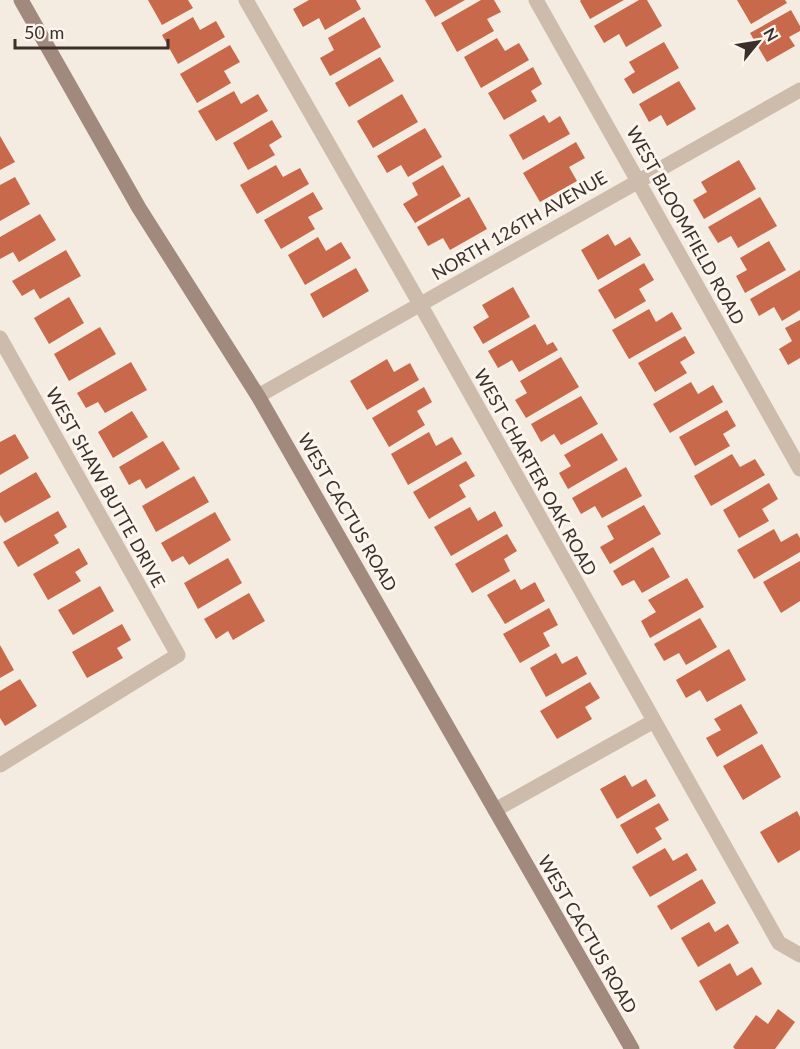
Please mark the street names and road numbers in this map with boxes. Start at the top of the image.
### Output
street label: WEST BLOOMFIELD ROAD [622,122,750,328]
street label: NORTH 126TH AVENUE [427,166,611,284]
street label: WEST CHARTER OAK ROAD [470,365,602,579]
street label: WEST SHAW BUTTE DRIVE [42,383,170,591]
street label: WEST CACTUS ROAD [294,429,402,595]
street label: WEST CACTUS ROAD [534,851,642,1017]

